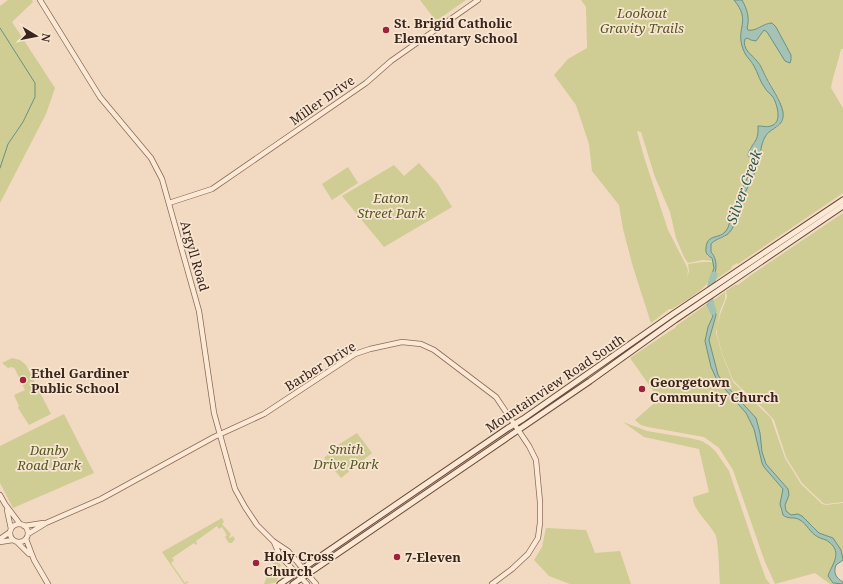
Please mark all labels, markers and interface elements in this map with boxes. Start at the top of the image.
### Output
park label: Lookout Gravity Trails [600,4,684,37]
place label: St. Brigid Catholic Elementary School [394,14,518,47]
north arrow [16,16,56,56]
marker: St. Brigid Catholic Elementary School [381,25,391,35]
text: N [38,32,54,44]
street label: Miller Drive [286,71,358,129]
water label: Silver Creek [721,146,766,227]
park label: Eaton Street Park [357,189,425,222]
street label: Argyll Road [176,219,214,293]
street label: Mountainview Road South [482,330,628,436]
street label: Barber Drive [281,337,359,395]
place label: Ethel Gardiner Public School [31,364,130,397]
place label: Georgetown Community Church [650,373,779,406]
marker: Ethel Gardiner Public School [18,375,28,385]
marker: Georgetown Community Church [637,384,647,394]
park label: Smith Drive Park [312,440,379,473]
park label: Danby Road Park [16,441,81,474]
place label: Holy Cross Church [264,547,334,580]
place label: 7-Eleven [405,548,461,566]
marker: 7-Eleven [392,552,402,562]
marker: Holy Cross Church [251,558,261,568]

